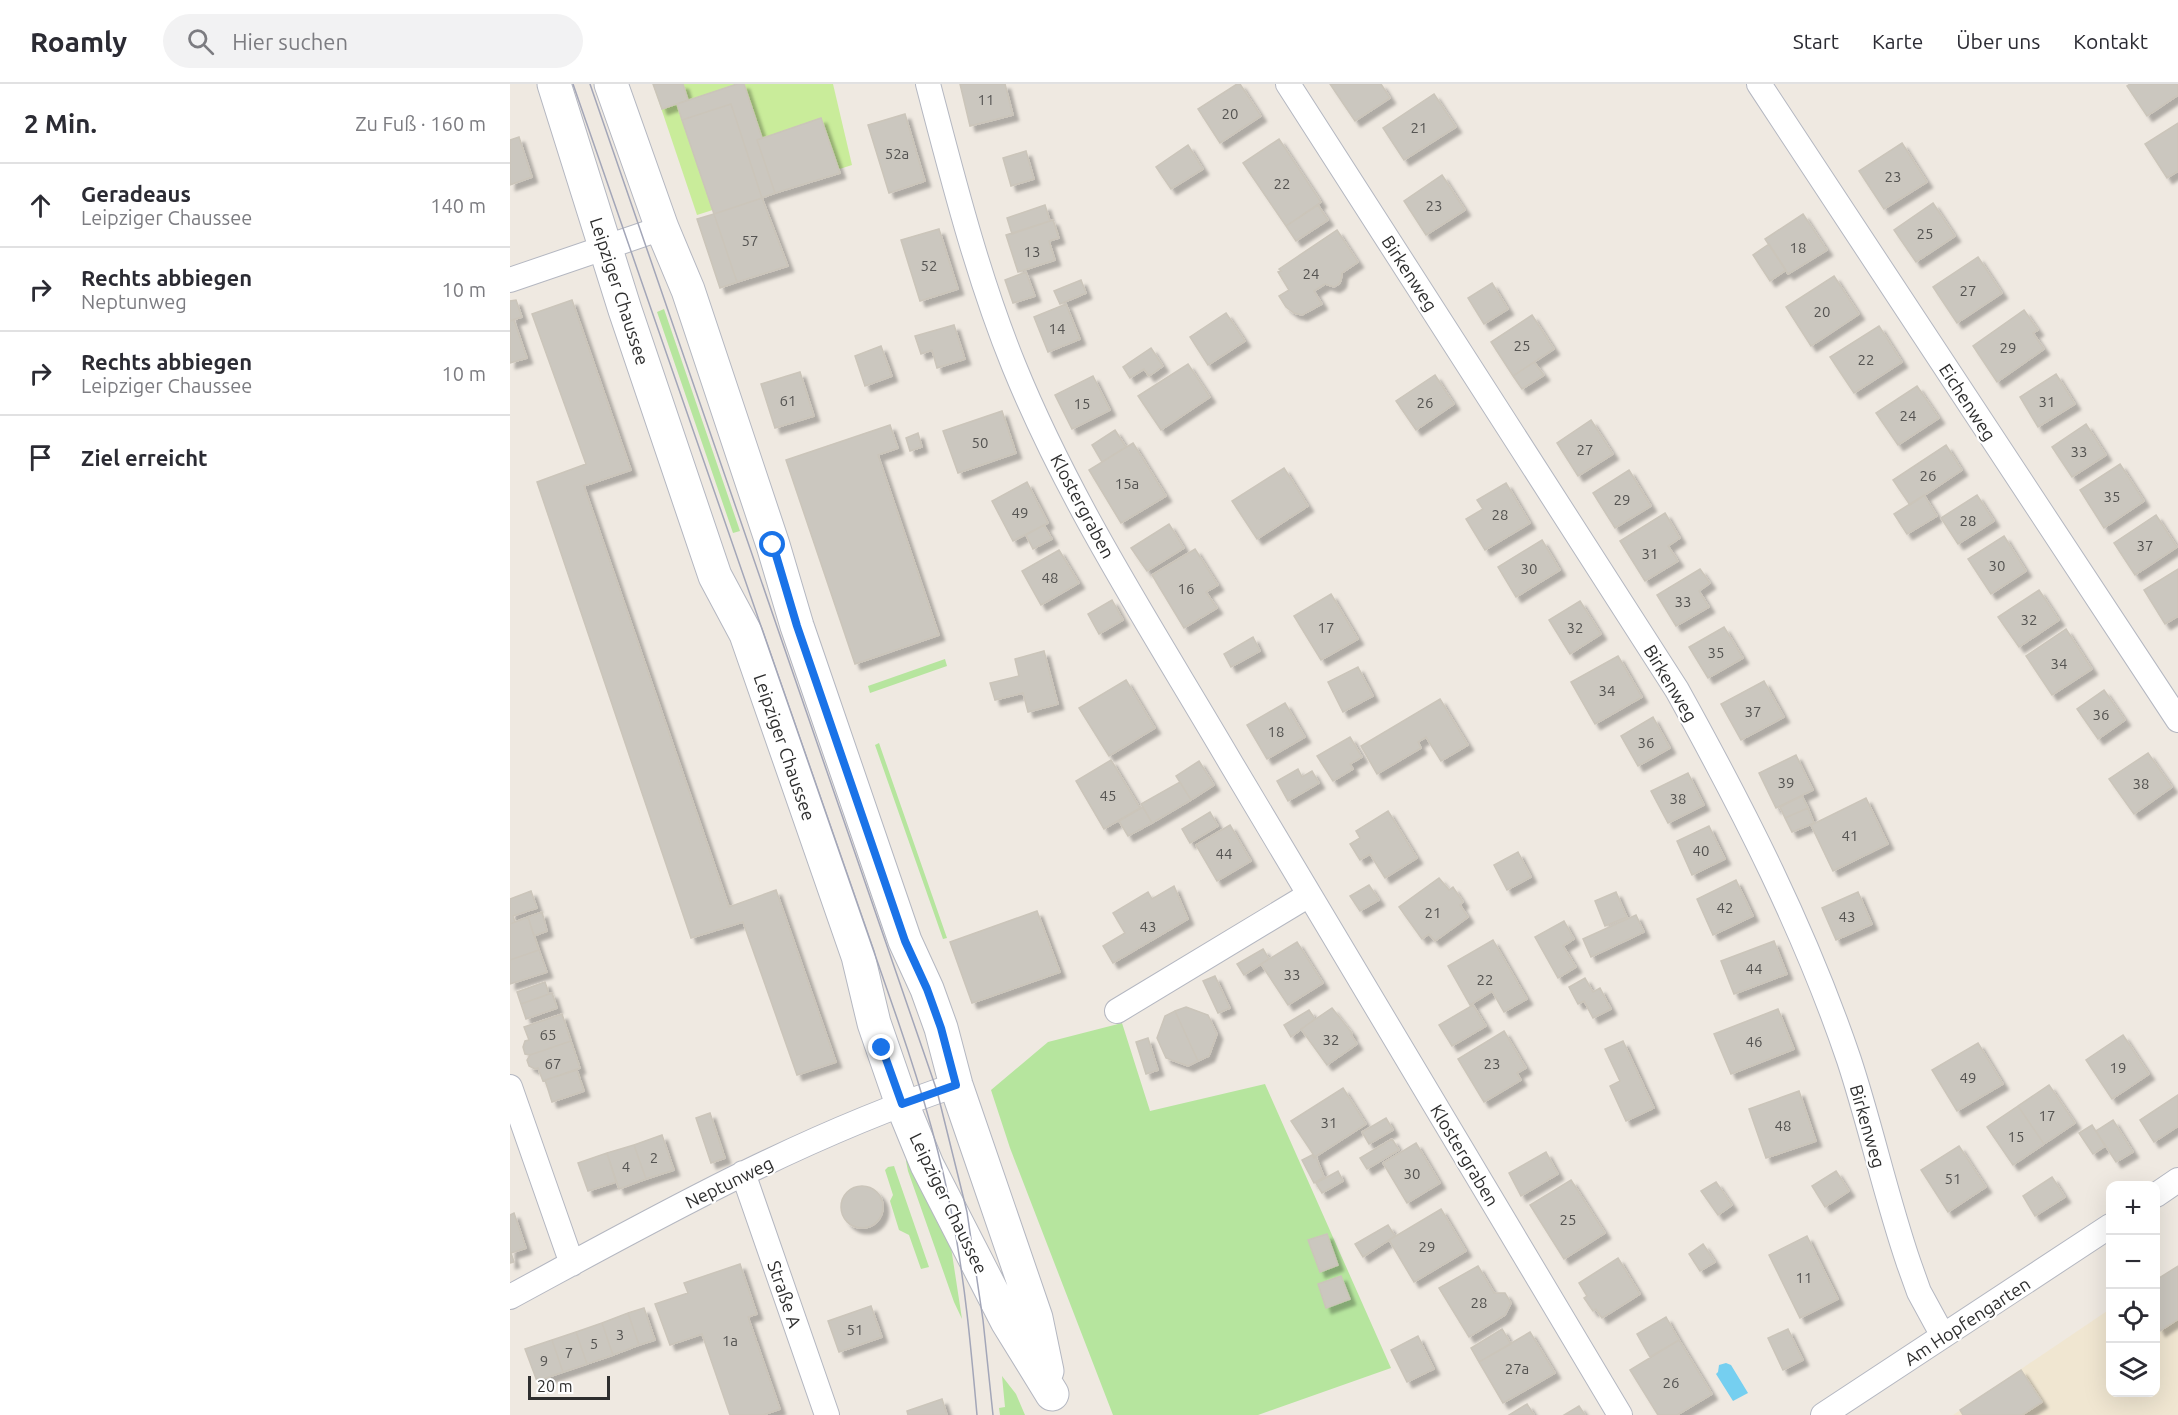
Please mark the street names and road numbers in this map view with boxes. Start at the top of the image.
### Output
street label: Leipziger Chaussee [587,215,653,367]
street label: Birkenweg [1378,232,1442,314]
street label: Eichenweg [1936,360,2000,444]
street label: Klostergraben [1047,451,1119,561]
street label: Birkenweg [1640,641,1702,725]
street label: Leipziger Chaussee [750,671,820,823]
street label: Birkenweg [1847,1082,1889,1170]
street label: Klostergraben [1427,1101,1503,1209]
street label: Leipziger Chaussee [906,1129,992,1277]
street label: Neptunweg [682,1152,776,1212]
street label: Straße A [764,1258,806,1330]
street label: Am Hopfengarten [1900,1273,2034,1369]

